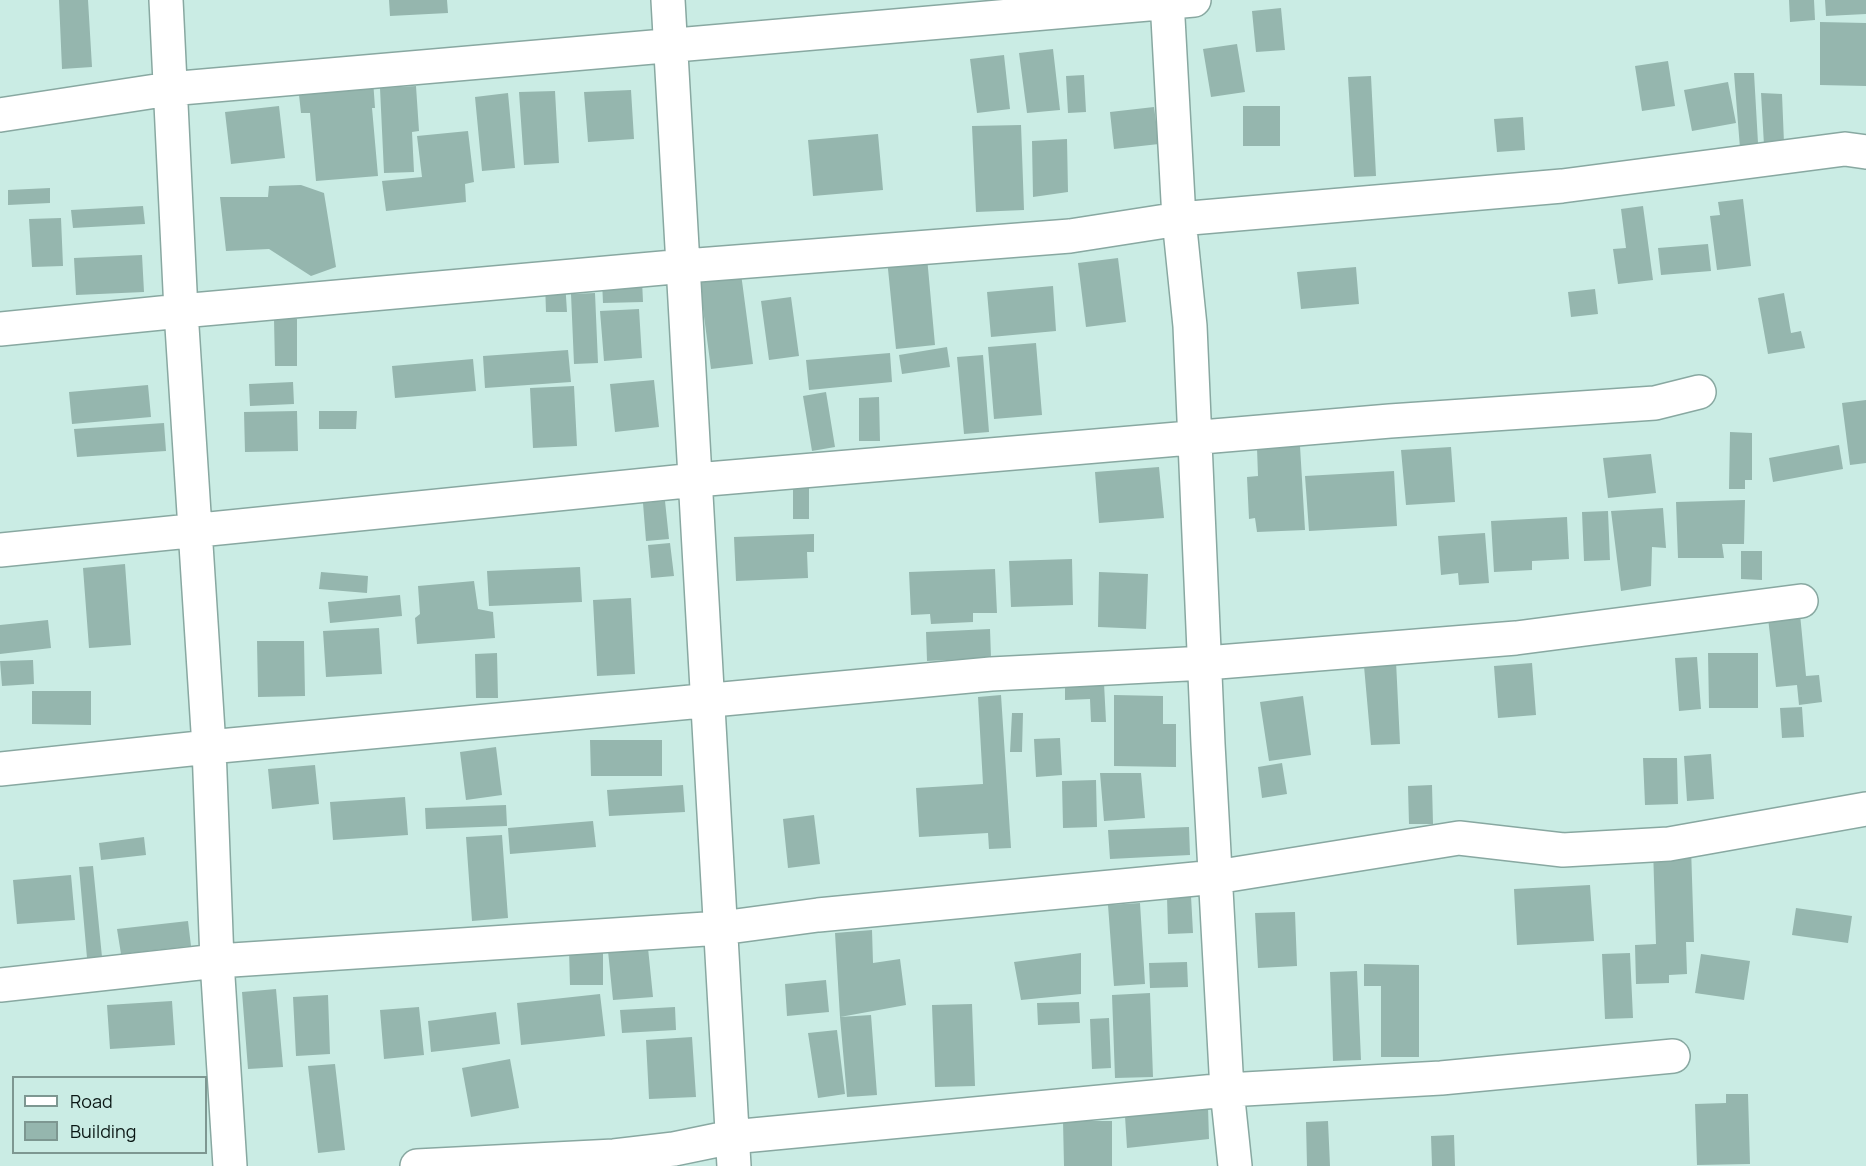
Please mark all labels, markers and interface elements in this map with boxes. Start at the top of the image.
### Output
legend [12,1076,207,1154]
text: Road [70,1089,113,1113]
text: Building [70,1119,136,1143]

